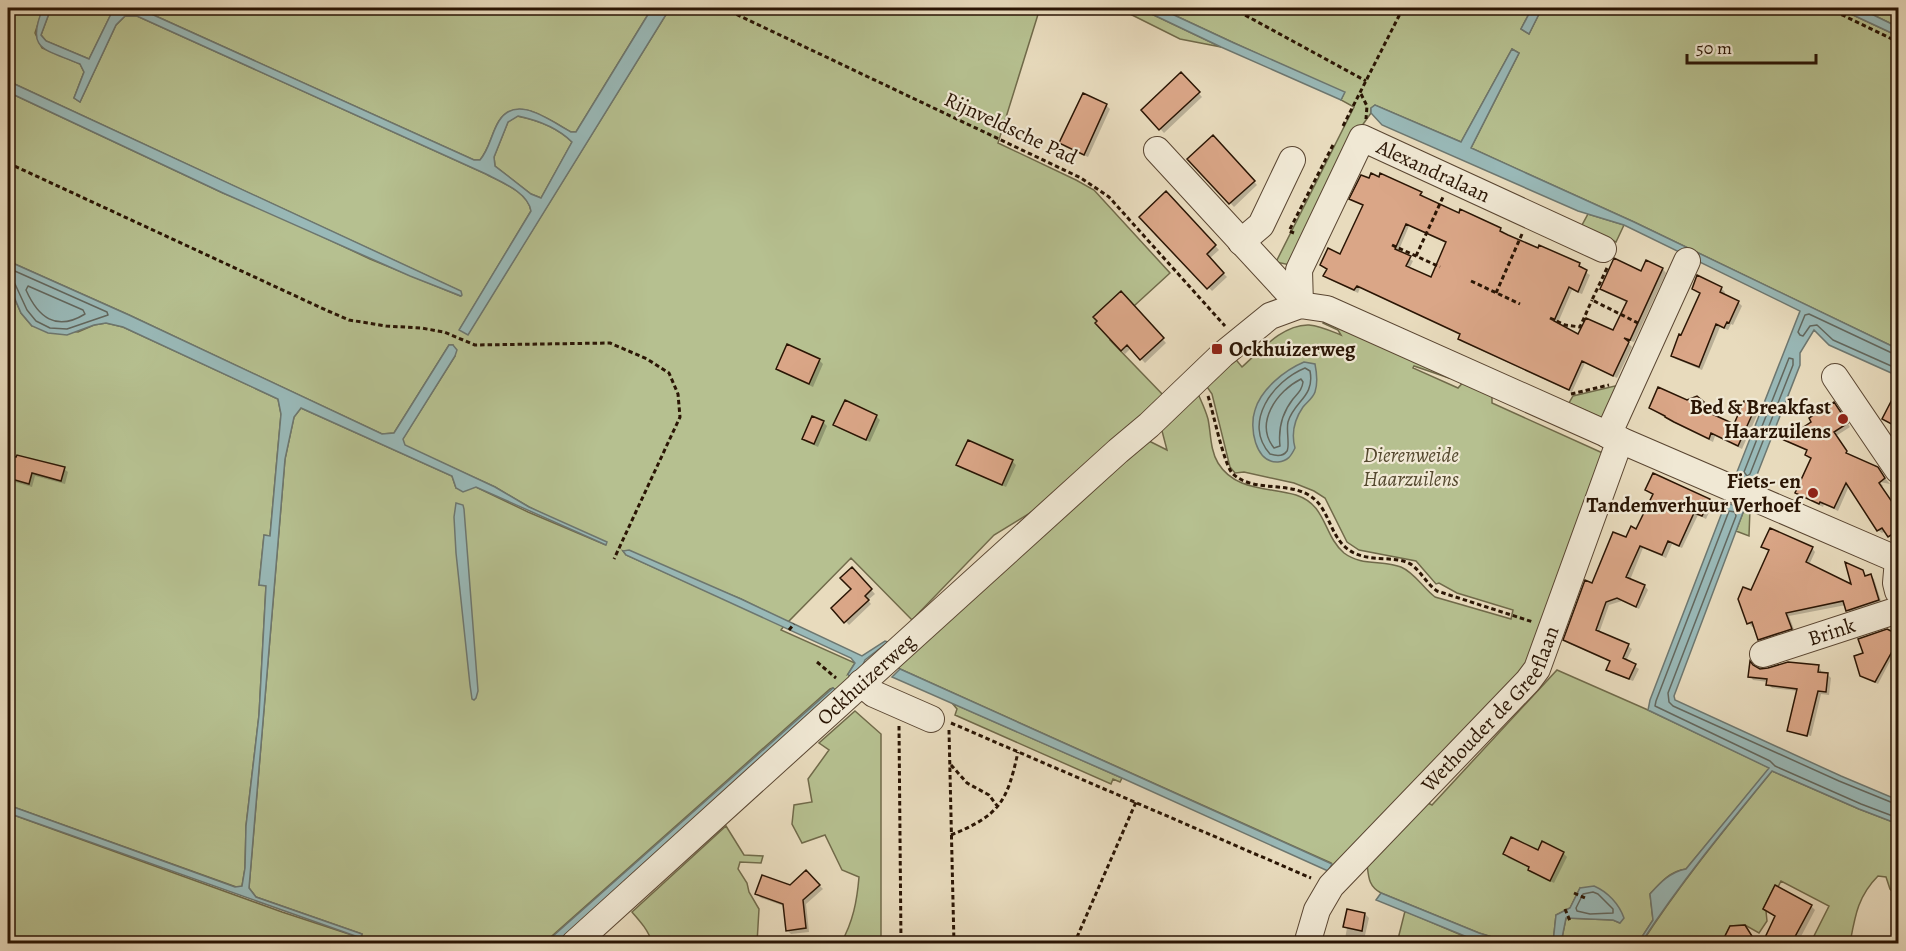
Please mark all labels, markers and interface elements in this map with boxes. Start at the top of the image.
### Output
scale bar [1687,27,1816,65]
text: 50 m [1696,36,1732,60]
street label: Rijnveldsche Pad [940,85,1083,171]
street label: Alexandralaan [1371,132,1495,209]
place label: Ockhuizerweg [1229,335,1356,363]
marker: Ockhuizerweg [1210,342,1224,356]
place label: Bed & Breakfast Haarzuilens [1690,393,1831,445]
marker: Bed & Breakfast Haarzuilens [1836,412,1850,426]
park label: Dierenweide Haarzuilens [1363,441,1459,493]
place label: Fiets- en Tandemverhuur Verhoef [1586,467,1804,519]
marker: Fiets- en Tandemverhuur Verhoef [1806,486,1820,500]
street label: Brink [1804,611,1859,652]
street label: Wethouder de Greeflaan [1414,622,1565,799]
street label: Ockhuizerweg [811,627,922,731]

